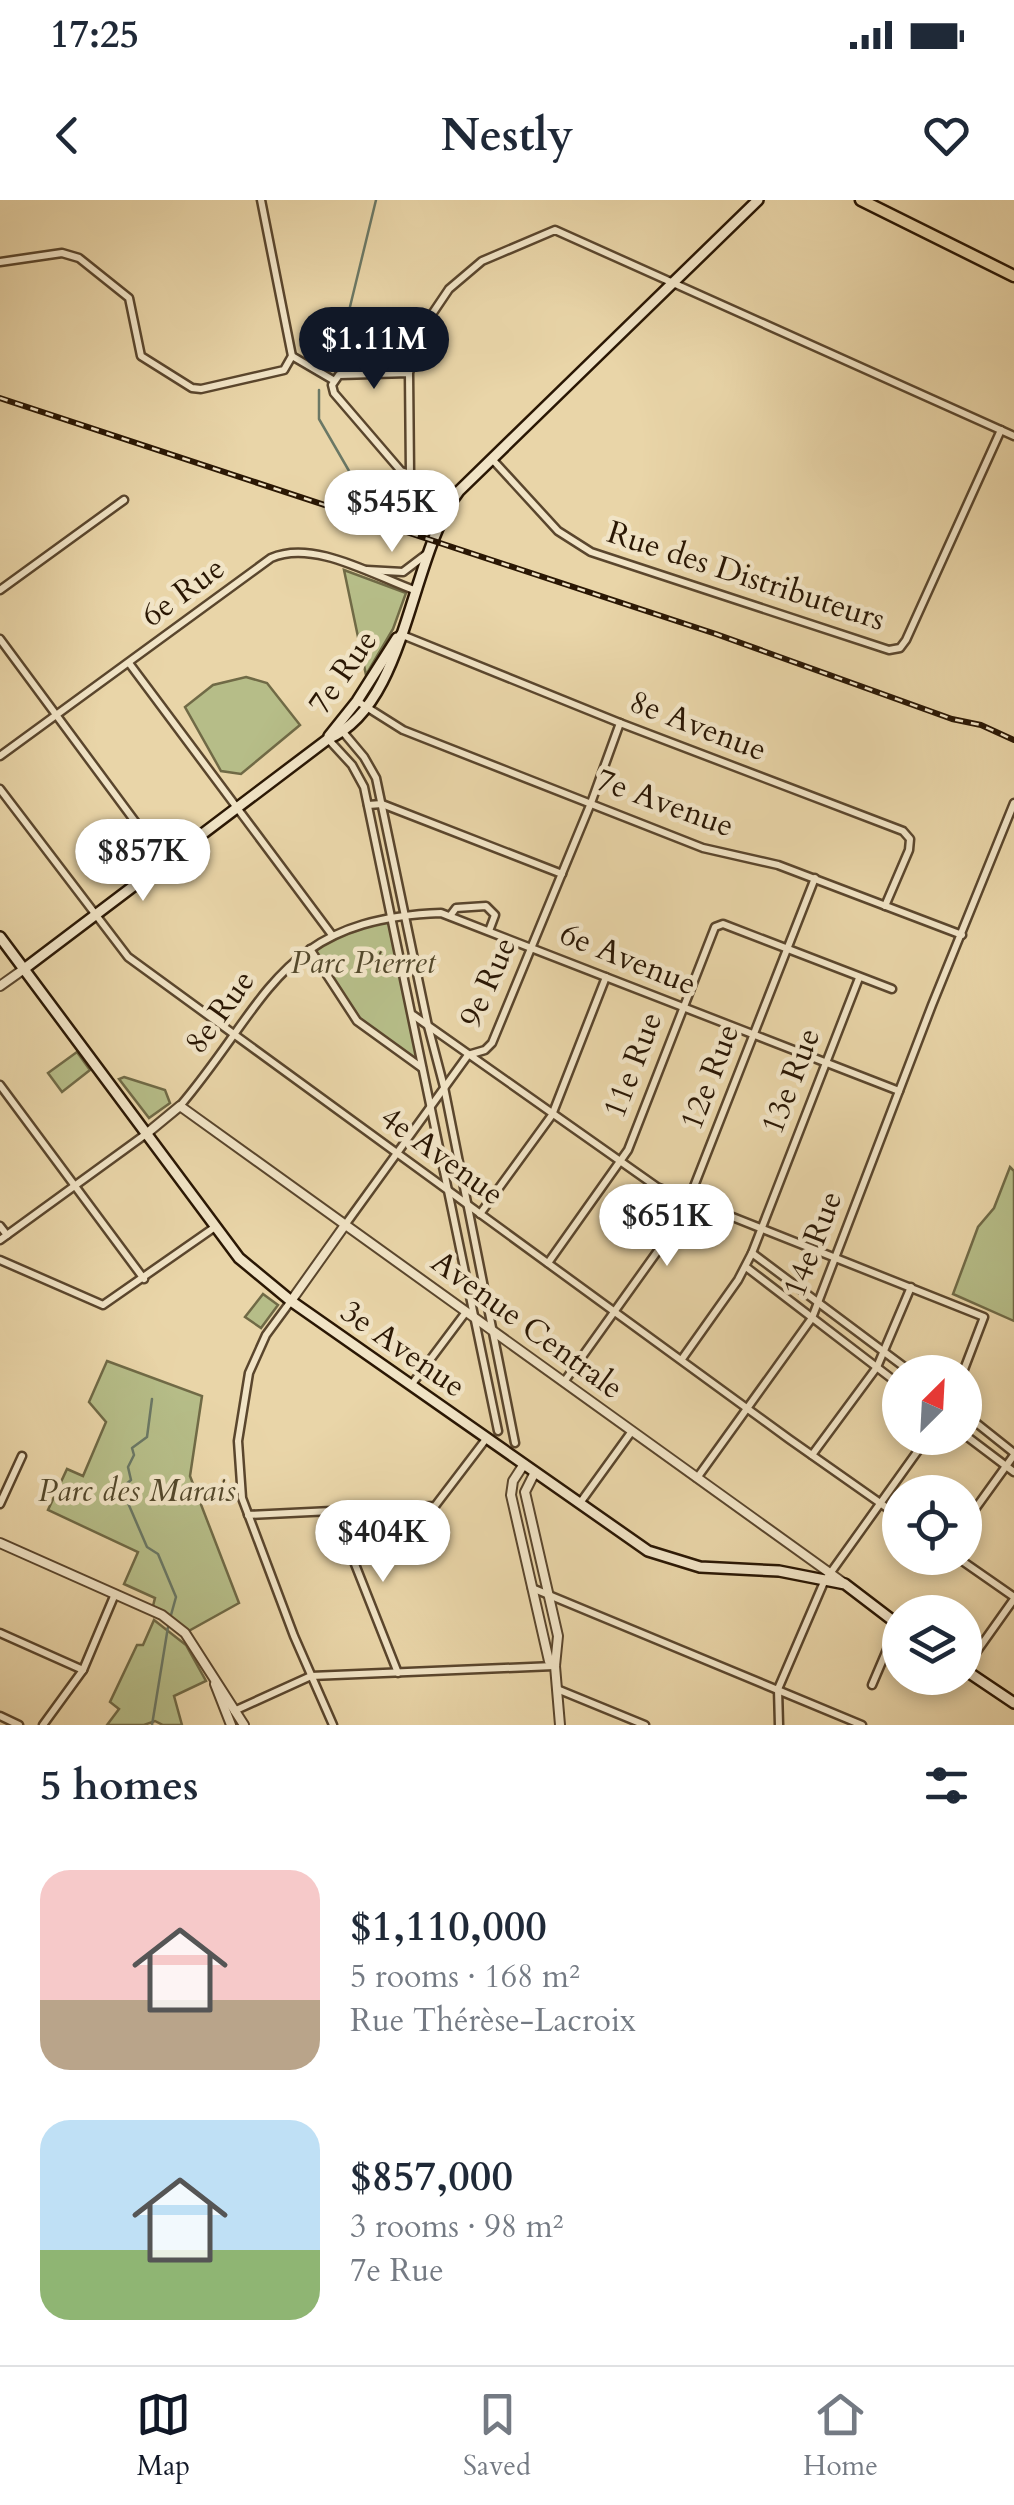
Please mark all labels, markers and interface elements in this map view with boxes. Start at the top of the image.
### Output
text: 17:25 [50,9,139,61]
text: Nestly [441,105,573,166]
icon: back [40,108,95,163]
icon: heart [919,108,974,163]
pin: $1.11M [293,307,455,392]
text: $1.11M [321,317,427,361]
pin: $545K [322,470,462,555]
text: $545K [346,480,438,524]
street label: Rue des Distributeurs [602,510,890,642]
street label: 6e Rue [132,547,234,637]
street label: 7e Rue [298,621,388,723]
street label: 8e Avenue [623,680,773,772]
street label: 7e Avenue [590,758,740,848]
pin: $857K [73,819,213,904]
text: $857K [97,829,189,873]
street label: 6e Avenue [553,912,703,1006]
street label: 9e Rue [449,930,527,1034]
park label: Parc Pierret [290,941,436,985]
street label: 8e Rue [175,961,265,1063]
street label: 11e Rue [593,1006,673,1124]
street label: 12e Rue [670,1018,750,1136]
street label: 13e Rue [751,1022,831,1140]
street label: 4e Avenue [371,1096,513,1216]
pin: $651K [597,1184,737,1269]
street label: 14e Rue [773,1185,853,1303]
text: $651K [621,1194,713,1238]
street label: Avenue Centrale [422,1240,632,1410]
street label: 3e Avenue [332,1290,474,1408]
north arrow [882,1355,982,1455]
map controls [882,1355,982,1695]
park label: Parc des Marais [38,1469,236,1513]
button: locate [882,1475,982,1575]
pin: $404K [313,1500,453,1585]
text: $404K [337,1510,429,1554]
button: layers [882,1595,982,1695]
text: 5 homes [40,1757,198,1814]
icon: filters [919,1758,974,1813]
text: $1,110,000 [350,1898,547,1955]
icon: home [120,1910,240,2030]
text: 5 rooms · 168 m² [350,1955,580,1999]
text: Rue Thérèse-Lacroix [350,1999,636,2043]
text: $857,000 [350,2148,513,2205]
icon: home [120,2160,240,2280]
text: 3 rooms · 98 m² [350,2205,563,2249]
text: 7e Rue [350,2249,444,2293]
tab: Map [136,2387,191,2485]
tab: Saved [463,2387,531,2485]
tab: Home [803,2387,878,2485]

